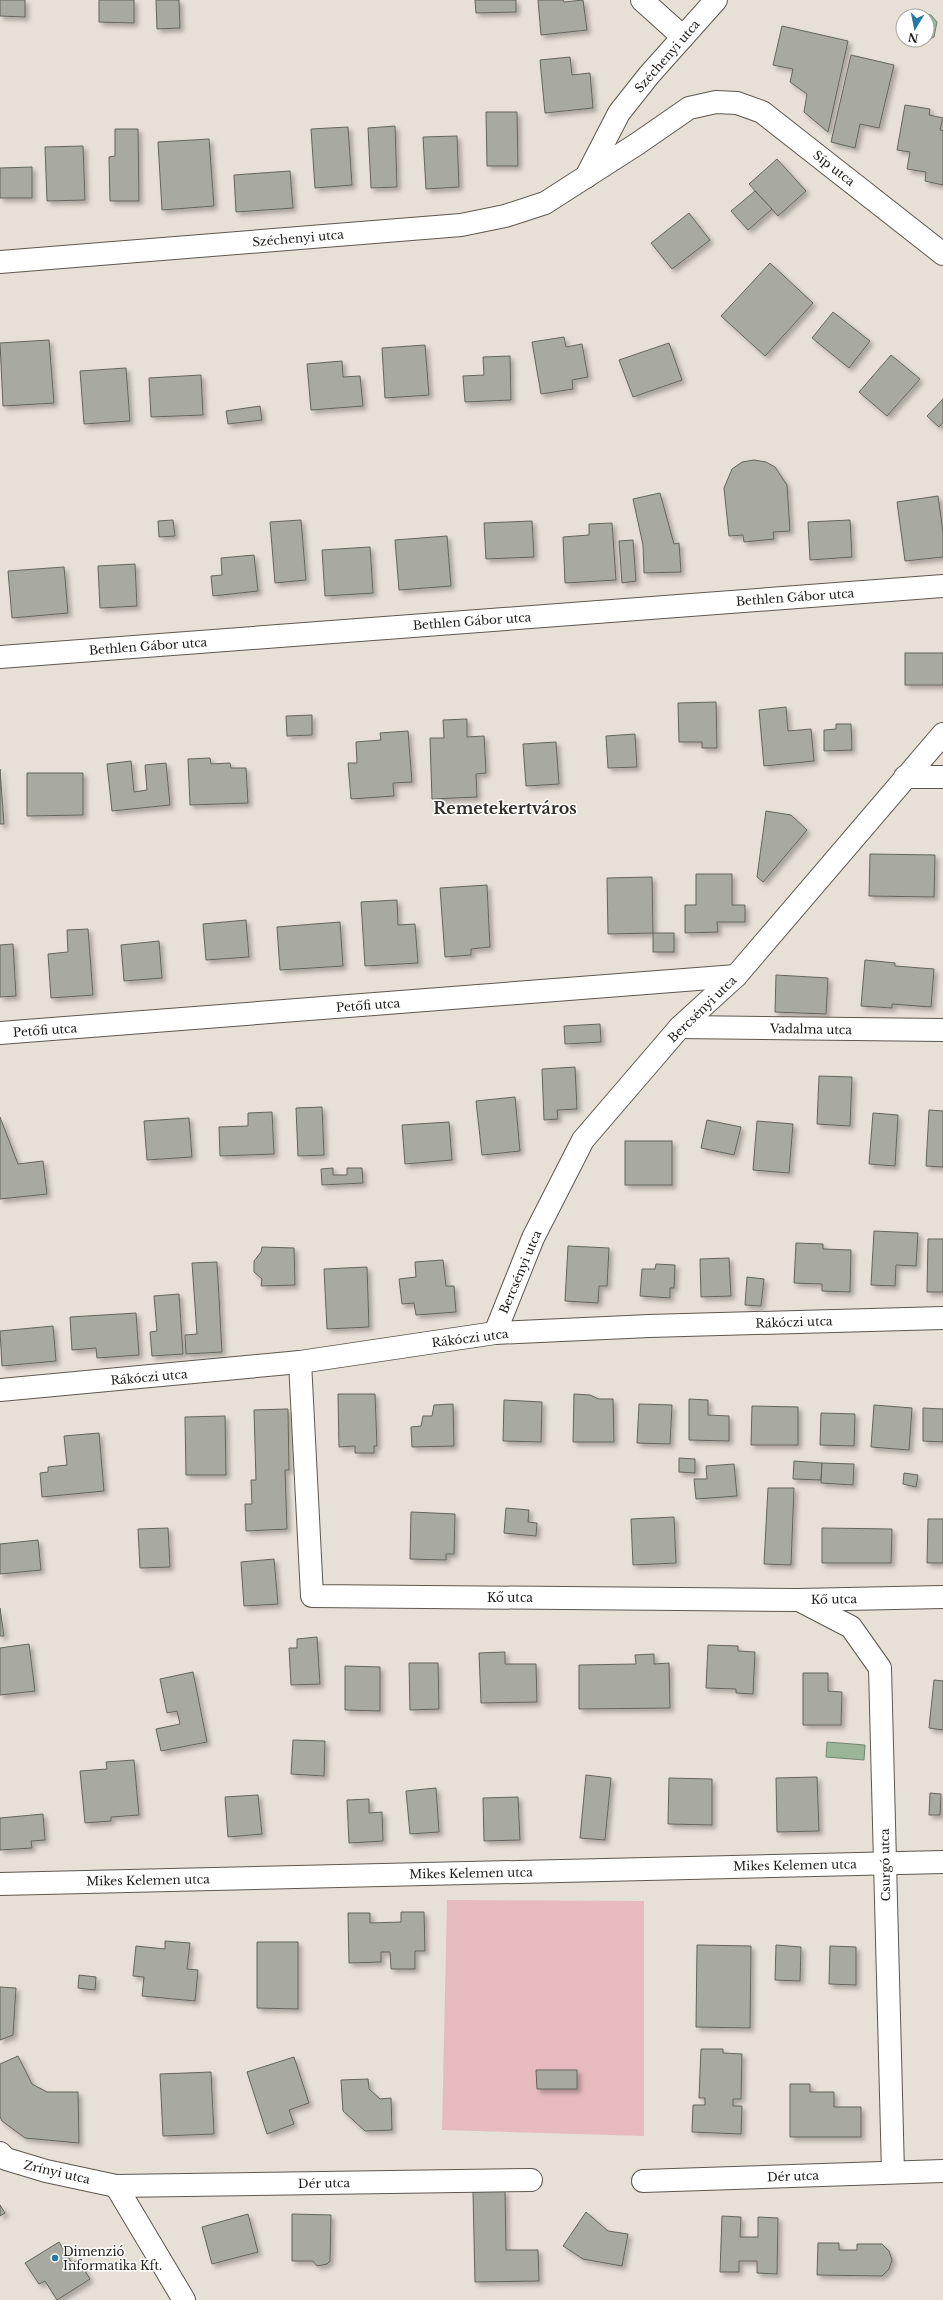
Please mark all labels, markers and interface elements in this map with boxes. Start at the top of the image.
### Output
north arrow [895,8,935,48]
street label: Széchenyi utca [631,16,703,96]
text: N [906,30,920,46]
street label: Síp utca [810,147,858,189]
street label: Széchenyi utca [252,227,345,249]
street label: Bethlen Gábor utca [735,585,855,609]
street label: Bethlen Gábor utca [412,609,532,633]
street label: Bethlen Gábor utca [88,634,208,658]
district label: Remetekertváros [433,798,577,818]
street label: Bercsényi utca [665,972,740,1045]
street label: Petőfi utca [336,995,401,1015]
street label: Petőfi utca [13,1020,78,1040]
street label: Vadalma utca [769,1021,853,1037]
street label: Bercsényi utca [496,1228,544,1316]
street label: Rákóczi utca [755,1313,833,1331]
street label: Rákóczi utca [431,1326,510,1350]
street label: Rákóczi utca [110,1366,188,1388]
street label: Kő utca [487,1590,533,1605]
street label: Kő utca [811,1591,857,1607]
street label: Csurgó utca [877,1828,893,1902]
street label: Mikes Kelemen utca [733,1856,857,1874]
street label: Mikes Kelemen utca [409,1864,533,1882]
street label: Mikes Kelemen utca [86,1871,210,1889]
street label: Zrínyi utca [22,2157,92,2187]
street label: Dér utca [767,2168,820,2184]
street label: Dér utca [298,2175,350,2191]
place label: Dimenzió Informatika Kft. [63,2244,162,2273]
marker: Dimenzió Informatika Kft. [50,2253,60,2263]

